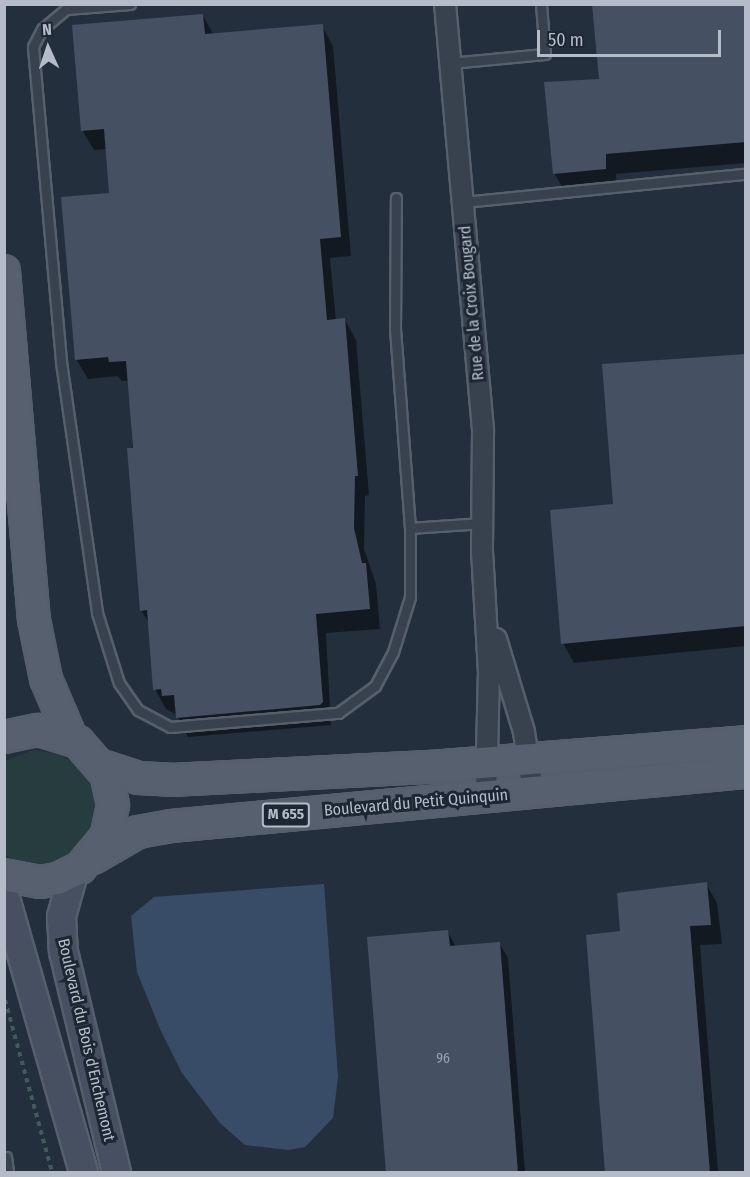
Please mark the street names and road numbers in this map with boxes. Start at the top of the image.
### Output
street label: Rue de la Croix Bougard [456,225,488,381]
street label: Boulevard du Petit Quinquin [323,785,509,821]
road number: M 655 [260,803,312,827]
street label: Boulevard du Bois d'Enchemont [53,937,119,1143]

